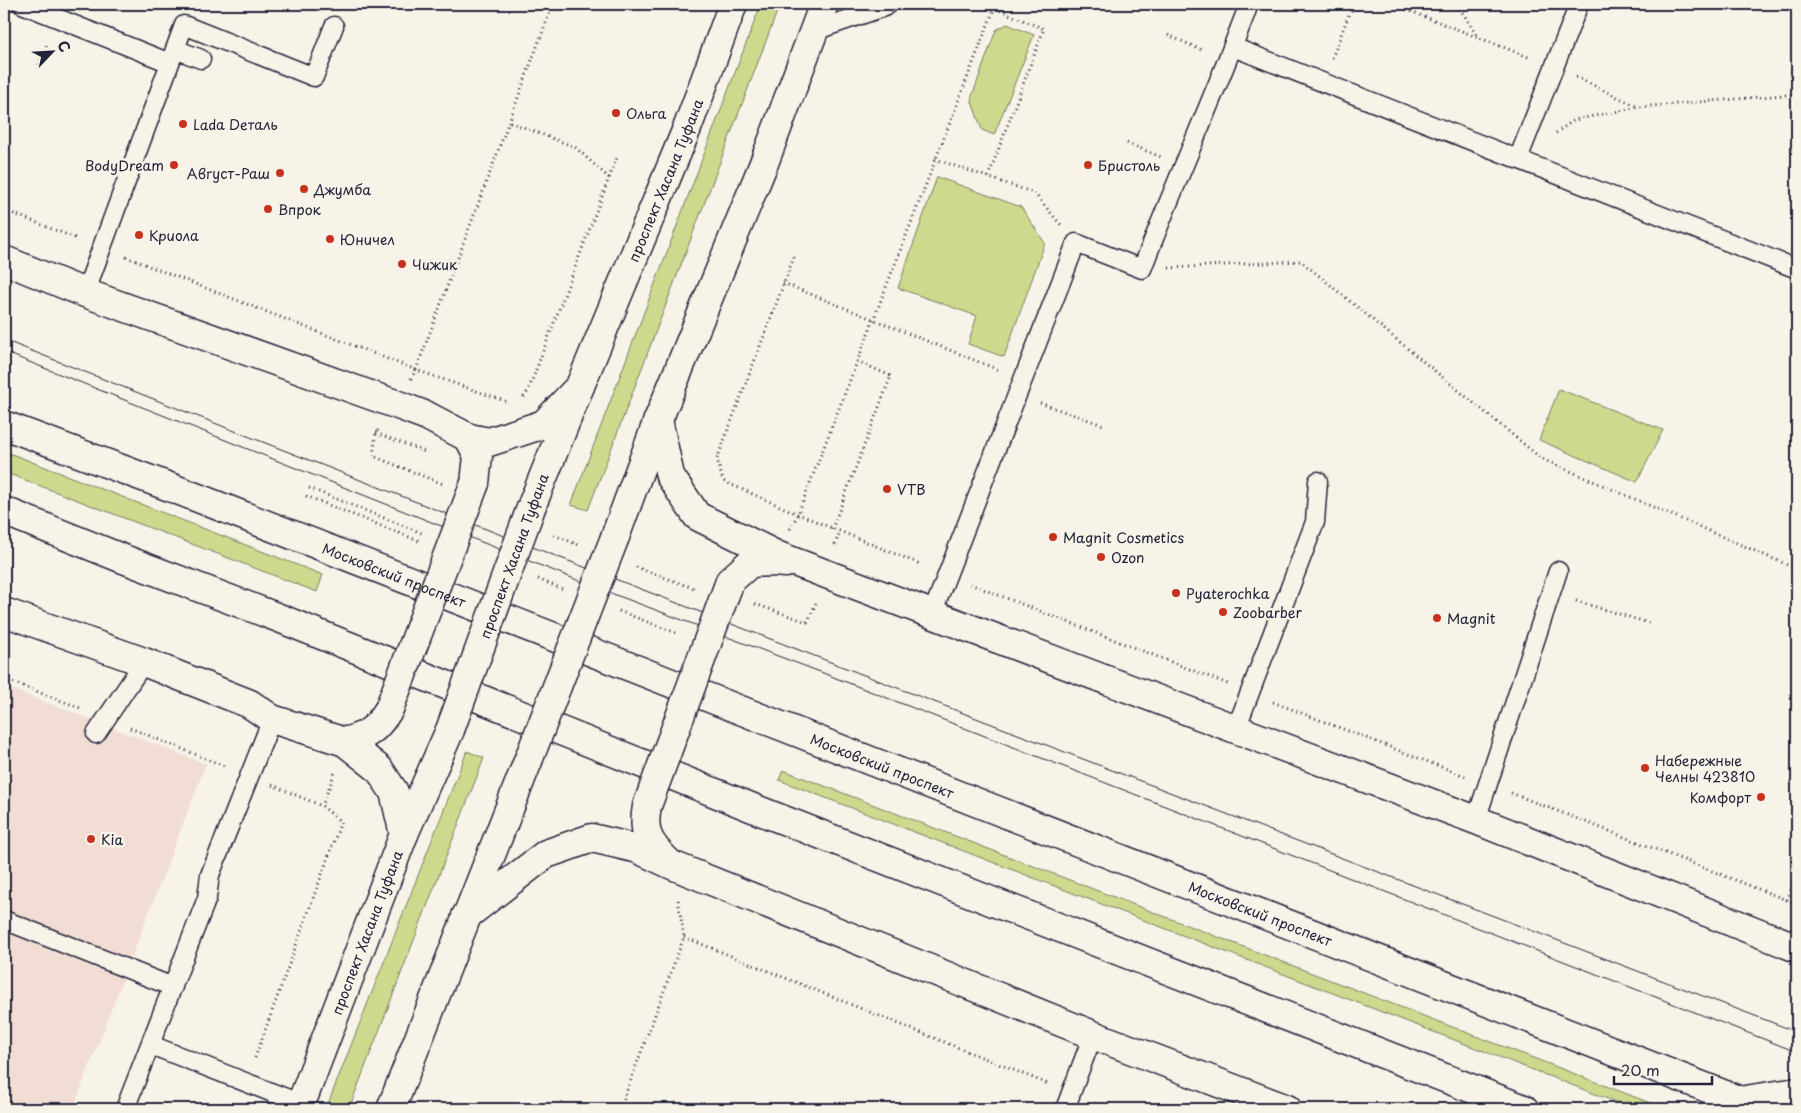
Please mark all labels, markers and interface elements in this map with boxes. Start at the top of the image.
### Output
north arrow [28,28,78,78]
text: С [52,37,76,56]
street label: проспект Хасана Туфана [622,96,708,265]
place label: Ольга [626,103,667,124]
marker: Ольга [610,107,622,119]
place label: Lada Dеталь [193,114,278,135]
marker: Lada Dеталь [177,118,189,130]
place label: BodyDream [85,155,164,176]
place label: Бристоль [1098,155,1160,176]
marker: BodyDream [168,159,180,171]
marker: Бристоль [1082,159,1094,171]
place label: Август-Раш [187,163,270,184]
marker: Август-Раш [274,167,286,179]
place label: Джумба [313,179,371,200]
marker: Джумба [298,183,310,195]
place label: Впрок [278,199,322,220]
marker: Впрок [262,203,274,215]
place label: Криола [149,225,199,246]
marker: Криола [133,229,145,241]
place label: Юничел [340,229,395,250]
marker: Юничел [324,233,336,245]
place label: Чижик [412,254,458,275]
marker: Чижик [396,258,408,270]
street label: проспект Хасана Туфана [474,470,554,641]
place label: VTB [897,479,925,500]
marker: VTB [881,483,893,495]
place label: Magnit Cosmetics [1063,527,1184,548]
marker: Magnit Cosmetics [1047,531,1059,543]
street label: Московский проспект [319,537,469,612]
place label: Ozon [1111,547,1144,568]
marker: Ozon [1095,551,1107,563]
place label: Pyaterochka [1186,583,1270,604]
marker: Pyaterochka [1170,587,1182,599]
place label: Zoobarber [1233,602,1303,623]
marker: Zoobarber [1217,606,1229,618]
place label: Magnit [1447,608,1496,629]
marker: Magnit [1431,612,1443,624]
street label: Московский проспект [807,728,957,803]
place label: Набережные Челны 423810 [1655,750,1755,787]
marker: Набережные Челны 423810 [1639,762,1651,774]
place label: Комфорт [1690,787,1751,808]
marker: Комфорт [1755,791,1767,803]
place label: Kia [101,829,124,850]
marker: Kia [85,833,97,845]
street label: проспект Хасана Туфана [325,847,407,1018]
street label: Московский проспект [1186,876,1336,951]
scale bar [1614,1053,1711,1085]
text: 20 m [1621,1058,1660,1081]

